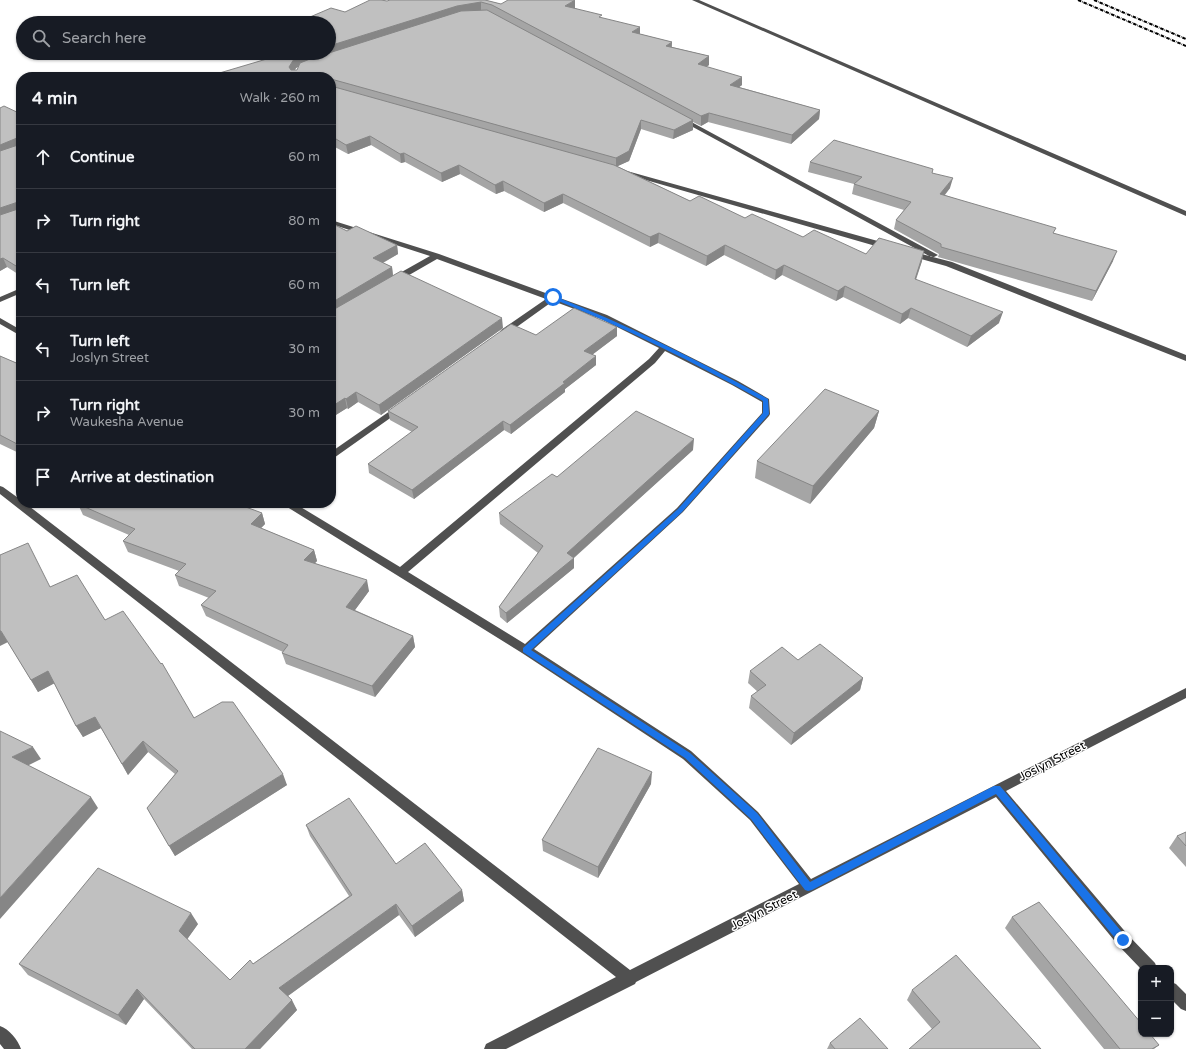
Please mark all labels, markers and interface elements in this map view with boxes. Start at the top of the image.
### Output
search box [16,16,336,60]
icon: search [30,27,52,49]
text: Search here [62,29,146,47]
text: 4 min [32,88,77,109]
text: Walk · 260 m [240,90,320,106]
icon: ahead [32,146,54,168]
text: Continue [70,148,134,166]
text: 60 m [288,149,320,165]
icon: right [32,210,54,232]
text: Turn right [70,212,140,230]
text: 80 m [288,213,320,229]
icon: left [32,274,54,296]
text: Turn left [70,276,130,294]
text: 60 m [288,277,320,293]
route start [544,288,562,306]
text: Turn left [70,332,130,350]
icon: left [32,338,54,360]
text: 30 m [288,341,320,357]
text: Joslyn Street [70,350,149,366]
text: Turn right [70,396,140,414]
icon: right [32,402,54,424]
text: 30 m [288,405,320,421]
text: Waukesha Avenue [70,414,184,430]
icon: arrive [32,466,54,488]
text: Arrive at destination [70,468,214,486]
street label: Joslyn Street [1016,738,1088,784]
street label: Joslyn Street [728,887,800,933]
route end [1114,931,1132,949]
map controls [1138,965,1174,1037]
button: + [1138,965,1174,1001]
button: − [1138,1001,1174,1037]

